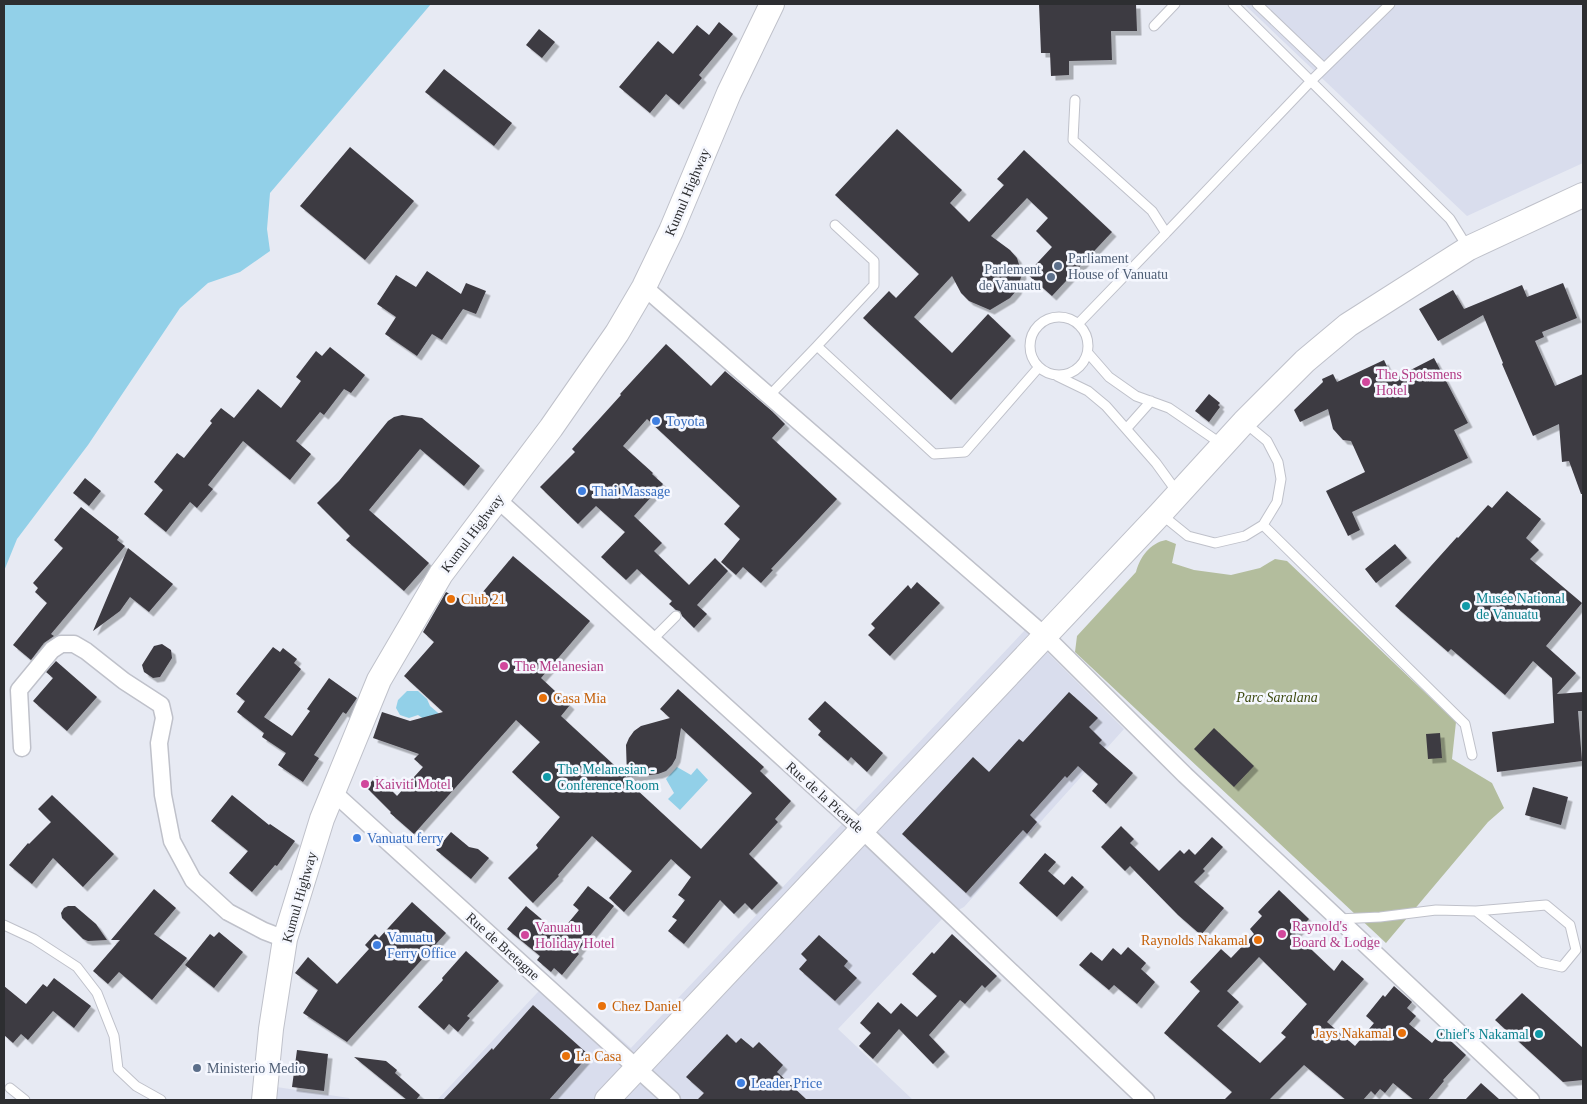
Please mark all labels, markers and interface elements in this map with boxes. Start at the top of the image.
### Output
street label: Kumul Highway [662,146,713,238]
place label: Parliament House of Vanuatu [1068,251,1168,282]
marker: Parliament House of Vanuatu [1052,260,1064,272]
place label: Parlement de Vanuatu [979,262,1041,293]
marker: Parlement de Vanuatu [1045,271,1057,283]
place label: The Spotsmens Hotel [1376,367,1462,398]
marker: The Spotsmens Hotel [1360,376,1372,388]
place label: Toyota [666,414,705,429]
marker: Toyota [650,415,662,427]
place label: Thai Massage [592,484,670,499]
marker: Thai Massage [576,485,588,497]
street label: Kumul Highway [438,491,507,575]
place label: Musée National de Vanuatu [1476,591,1565,622]
place label: Club 21 [461,592,506,607]
marker: Club 21 [445,593,457,605]
marker: Musée National de Vanuatu [1460,600,1472,612]
place label: The Melanesian [514,659,604,674]
marker: The Melanesian [498,660,510,672]
park label: Parc Saralana [1235,690,1318,705]
place label: Casa Mia [553,691,607,706]
marker: Casa Mia [537,692,549,704]
street label: Rue de la Picarde [783,759,866,836]
place label: The Melanesian - Conference Room [557,762,659,793]
marker: The Melanesian - Conference Room [541,771,553,783]
place label: Kaiviti Motel [375,777,451,792]
marker: Kaiviti Motel [359,778,371,790]
place label: Vanuatu ferry [367,831,444,846]
marker: Vanuatu ferry [351,832,363,844]
street label: Kumul Highway [279,850,320,944]
street label: Rue de Bretagne [463,910,542,983]
place label: Raynold's Board & Lodge [1292,919,1380,950]
place label: Vanuatu Holiday Hotel [535,920,615,951]
marker: Raynold's Board & Lodge [1276,928,1288,940]
marker: Vanuatu Holiday Hotel [519,929,531,941]
place label: Vanuatu Ferry Office [387,930,456,961]
place label: Raynolds Nakamal [1141,933,1248,948]
marker: Raynolds Nakamal [1252,934,1264,946]
marker: Vanuatu Ferry Office [371,939,383,951]
place label: Chez Daniel [612,999,682,1014]
marker: Chez Daniel [596,1000,608,1012]
place label: Jays Nakamal [1314,1026,1392,1041]
marker: Jays Nakamal [1396,1027,1408,1039]
place label: Chief's Nakamal [1436,1027,1529,1042]
marker: Chief's Nakamal [1533,1028,1545,1040]
place label: La Casa [576,1049,622,1064]
marker: La Casa [560,1050,572,1062]
place label: Ministerio Medio [207,1061,305,1076]
marker: Ministerio Medio [191,1062,203,1074]
place label: Leader Price [751,1076,822,1091]
marker: Leader Price [735,1077,747,1089]

